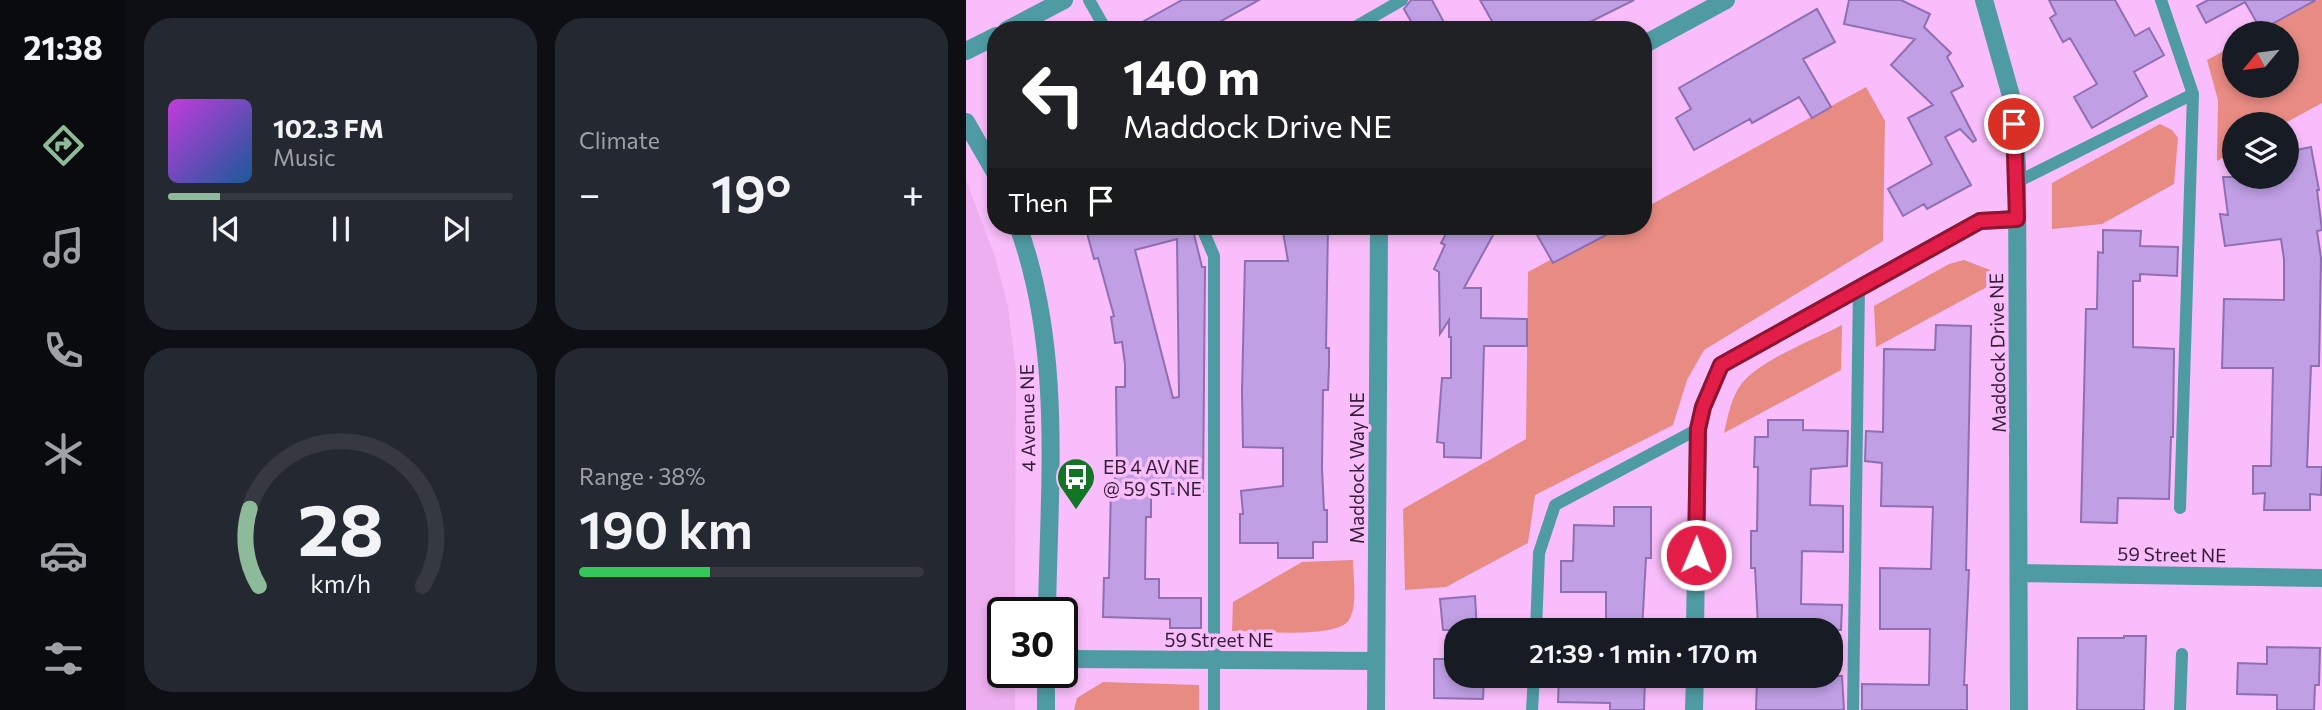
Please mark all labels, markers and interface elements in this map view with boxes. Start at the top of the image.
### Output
north arrow [2222,21,2300,98]
map controls [2222,21,2299,189]
text: 21:38 [23,27,103,67]
text: 140 m [1123,45,1260,105]
icon: left [1008,49,1099,140]
pin [1984,94,2044,154]
text: Maddock Drive NE [1123,105,1392,145]
icon: arrive [1995,105,2033,143]
text: 102.3 FM [273,112,384,143]
button: layers [2222,112,2299,189]
icon: directions [39,121,88,170]
text: Climate [579,126,660,154]
text: Music [273,143,336,171]
text: 19° [711,160,791,224]
text: − [579,169,601,216]
text: + [902,169,924,216]
icon: arrive [1082,182,1120,220]
text: Then [1008,186,1068,217]
icon: previous [207,210,245,248]
icon: pause [322,210,360,248]
icon: next [437,210,475,248]
icon: music [39,223,88,272]
street label: Maddock Drive NE [1984,273,2010,433]
icon: phone [39,326,88,375]
street label: 4 Avenue NE [1015,364,1039,472]
street label: Maddock Way NE [1345,392,1368,544]
icon: climate [39,429,88,478]
place label: EB 4 AV NE @ 59 ST NE [1103,455,1202,500]
bus stop icon: EB 4 AV NE @ 59 ST NE [1055,456,1097,511]
text: Range · 38% [579,462,706,490]
text: 28 [298,482,384,571]
text: 190 km [579,496,753,560]
position arrow [1659,518,1733,592]
icon: car [39,531,88,580]
street label: 59 Street NE [2117,542,2227,566]
text: km/h [310,568,371,598]
speed limit sign: 30 [987,597,1078,688]
street label: 59 Street NE [1164,628,1274,651]
icon: filters [39,634,88,683]
text: 21:39 · 1 min · 170 m [1529,637,1758,668]

